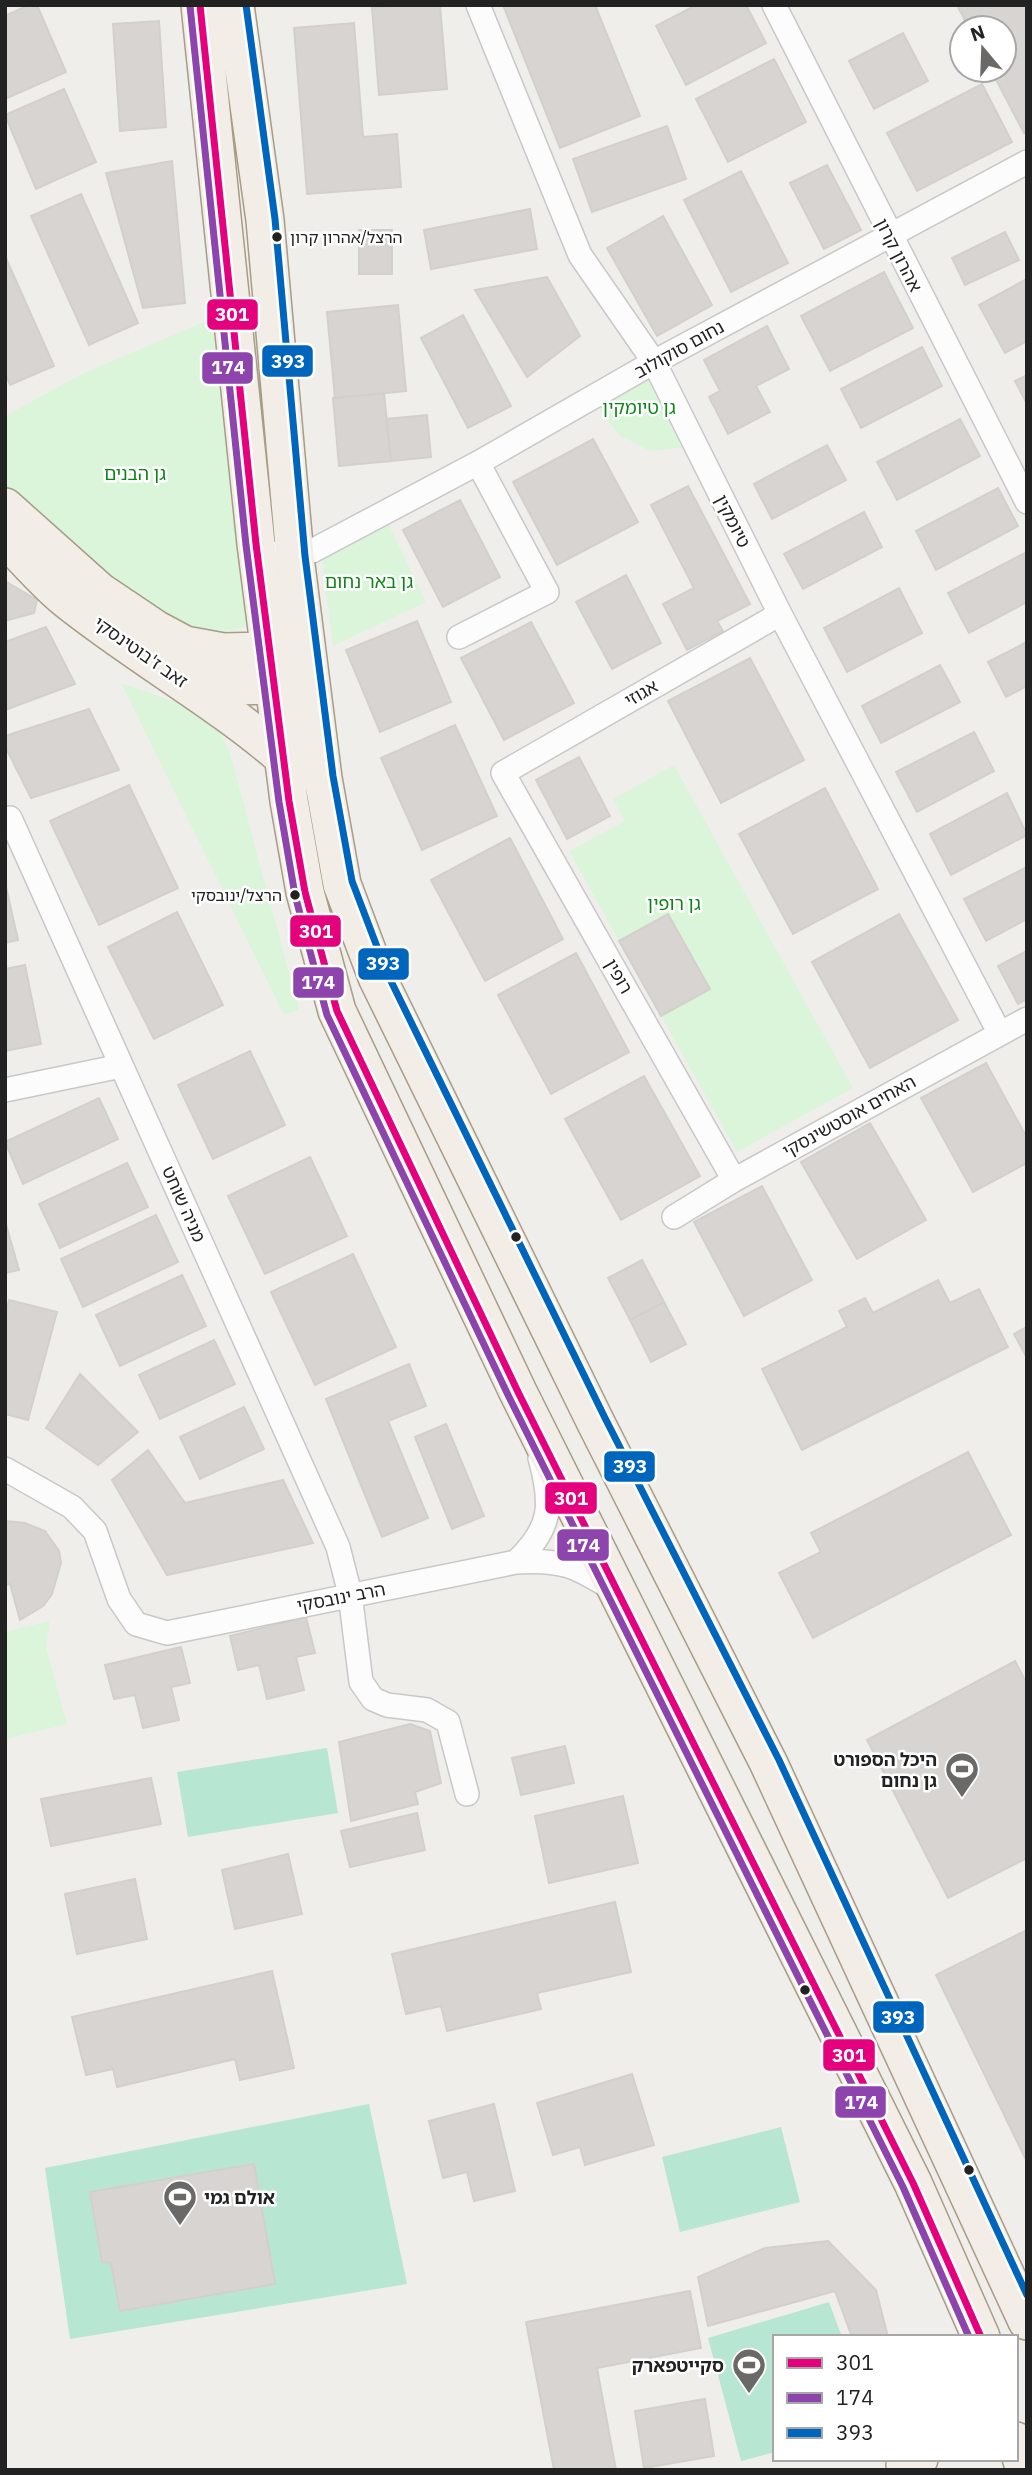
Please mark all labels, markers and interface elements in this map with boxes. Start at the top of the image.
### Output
north arrow [948,14,1018,84]
text: N [967,19,988,47]
street label: אהרון קרון [871,214,927,296]
place label: הרצל/אהרון קרון [290,227,403,247]
marker: הרצל/אהרון קרון [270,230,284,244]
line badge: 301 [206,298,259,331]
text: 301 [215,302,250,326]
street label: נחום סוקולוב [630,315,728,383]
line badge: 393 [261,344,314,378]
text: 393 [271,349,305,373]
line badge: 174 [201,351,254,385]
text: 174 [211,355,245,379]
park label: גן טיומקין [602,396,676,419]
park label: גן הבנים [104,462,166,485]
street label: טיומקין [710,491,756,551]
park label: גן באר נחום [325,570,414,593]
street label: זאב ז'בוטינסקי [90,611,192,693]
street label: אגוזי [620,674,662,712]
place label: הרצל/ינובסקי [191,885,282,905]
marker: הרצל/ינובסקי [288,888,302,902]
park label: גן רופין [647,892,701,915]
line badge: 301 [289,914,342,948]
text: 301 [299,919,334,943]
line badge: 393 [357,947,410,981]
text: 393 [366,951,400,975]
street label: רופין [600,954,638,998]
line badge: 174 [292,966,345,999]
text: 174 [301,970,335,994]
street label: האחים אוסטשינסקי [778,1070,920,1162]
street label: מניה שוחט [157,1162,211,1246]
unlabelled marker [509,1230,523,1244]
line badge: 393 [603,1450,656,1483]
text: 393 [613,1454,647,1478]
line badge: 301 [544,1481,598,1515]
text: 301 [554,1486,589,1510]
line badge: 174 [556,1528,610,1562]
text: 174 [566,1533,600,1557]
street label: הרב ינובסקי [295,1577,387,1617]
place label: היכל הספורט גן נחום [833,1748,937,1792]
sports icon: היכל הספורט גן נחום [943,1750,981,1799]
unlabelled marker [798,1983,812,1997]
line badge: 393 [872,2000,925,2034]
text: 393 [881,2005,915,2029]
line badge: 301 [822,2038,876,2072]
text: 301 [832,2043,867,2067]
line badge: 174 [834,2085,887,2119]
text: 174 [844,2090,878,2114]
unlabelled marker [962,2163,976,2177]
sports icon: אולם גמי [161,2178,199,2227]
place label: אולם גמי [204,2186,275,2209]
legend [773,2335,1018,2461]
sports icon: סקייטפארק [730,2346,768,2395]
text: 301 [836,2348,874,2376]
place label: סקייטפארק [632,2354,724,2377]
text: 174 [836,2383,874,2411]
text: 393 [836,2418,874,2446]

